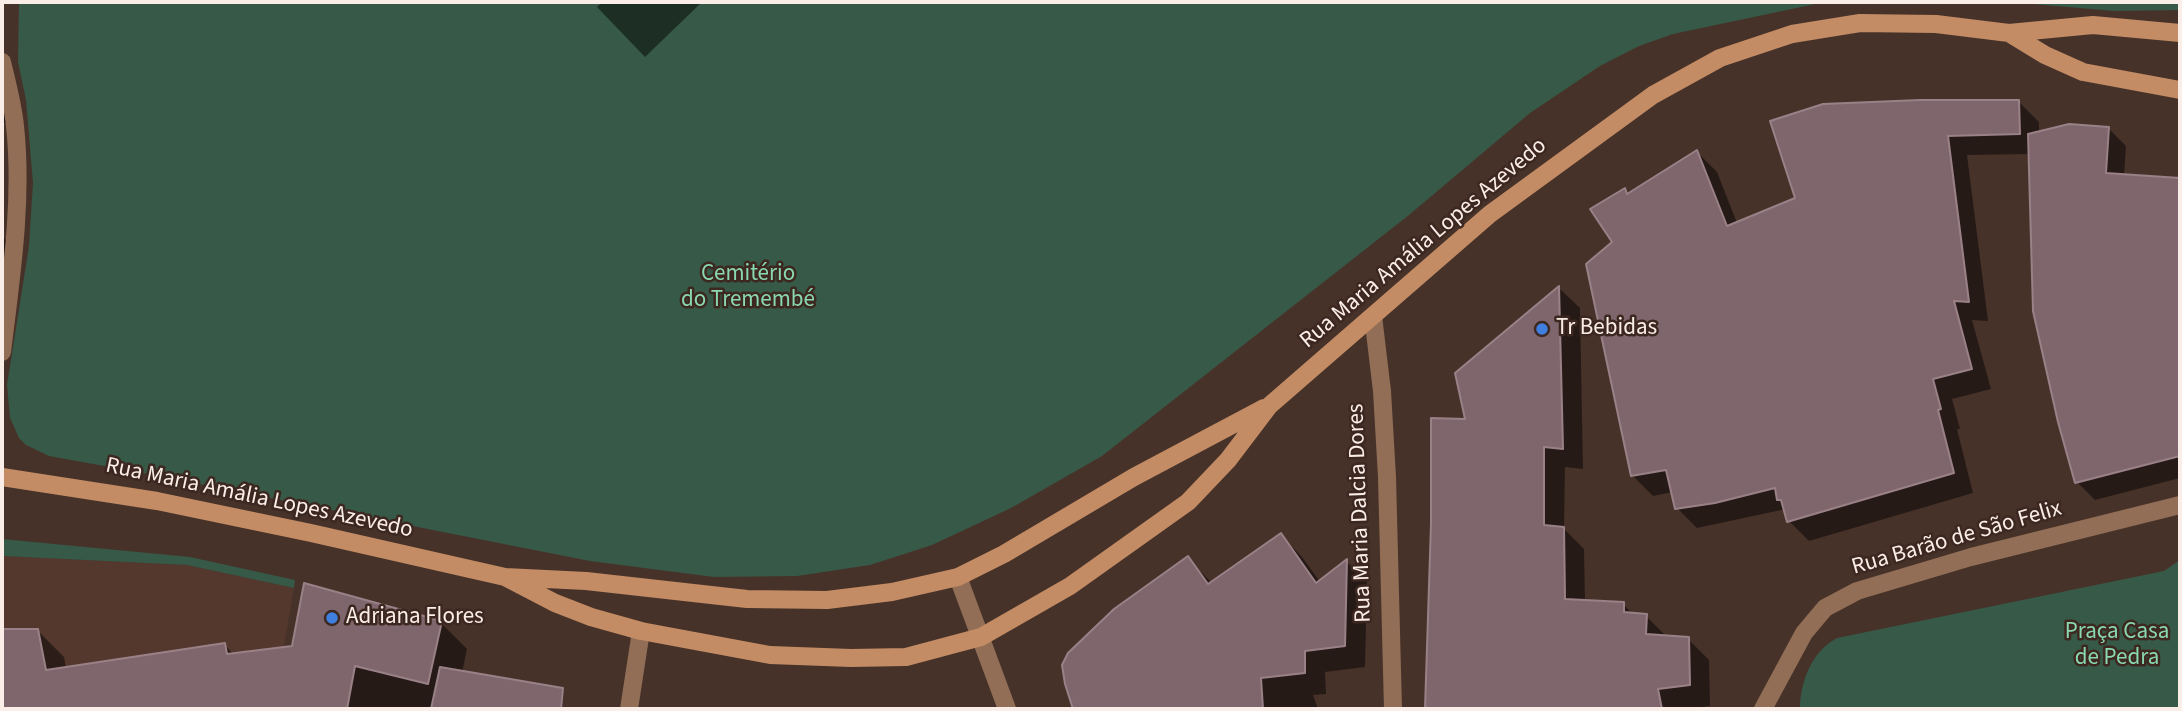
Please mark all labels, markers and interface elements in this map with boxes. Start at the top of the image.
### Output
street label: Rua Maria Amália Lopes Azevedo [1295,133,1553,355]
park label: Cemitério do Tremembé [681,261,815,315]
place label: Tr Bebidas [1556,315,1657,343]
marker: Tr Bebidas [1534,321,1550,337]
street label: Rua Maria Dalcia Dores [1343,403,1379,623]
street label: Rua Maria Amália Lopes Azevedo [103,453,415,545]
street label: Rua Barão de São Felix [1849,496,2065,582]
place label: Adriana Flores [346,604,484,632]
marker: Adriana Flores [324,610,340,626]
park label: Praça Casa de Pedra [2065,619,2169,673]

